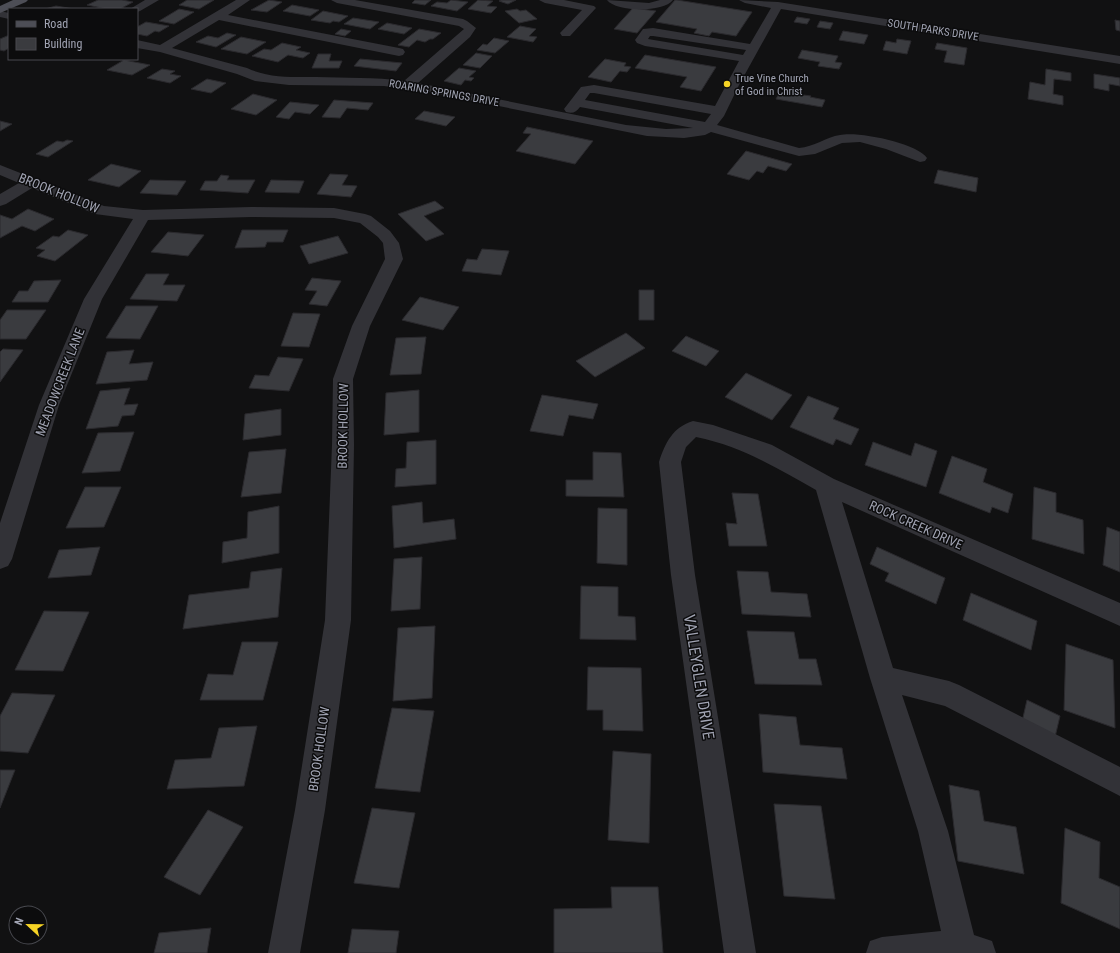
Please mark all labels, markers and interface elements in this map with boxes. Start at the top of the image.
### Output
legend [8,8,138,60]
street label: SOUTH PARKS DRIVE [887,16,980,44]
text: Road [44,17,68,31]
text: Building [44,37,82,51]
place label: True Vine Church of God in Christ [735,72,809,98]
street label: ROARING SPRINGS DRIVE [388,77,501,109]
marker: True Vine Church of God in Christ [722,79,732,89]
street label: BROOK HOLLOW [17,170,101,216]
street label: MEADOWCREEK LANE [32,326,88,438]
street label: BROOK HOLLOW [335,383,351,469]
street label: ROCK CREEK DRIVE [867,498,965,552]
street label: VALLEYGLEN DRIVE [680,613,718,741]
street label: BROOK HOLLOW [306,706,332,792]
north arrow [8,905,48,945]
text: N [12,916,27,927]

